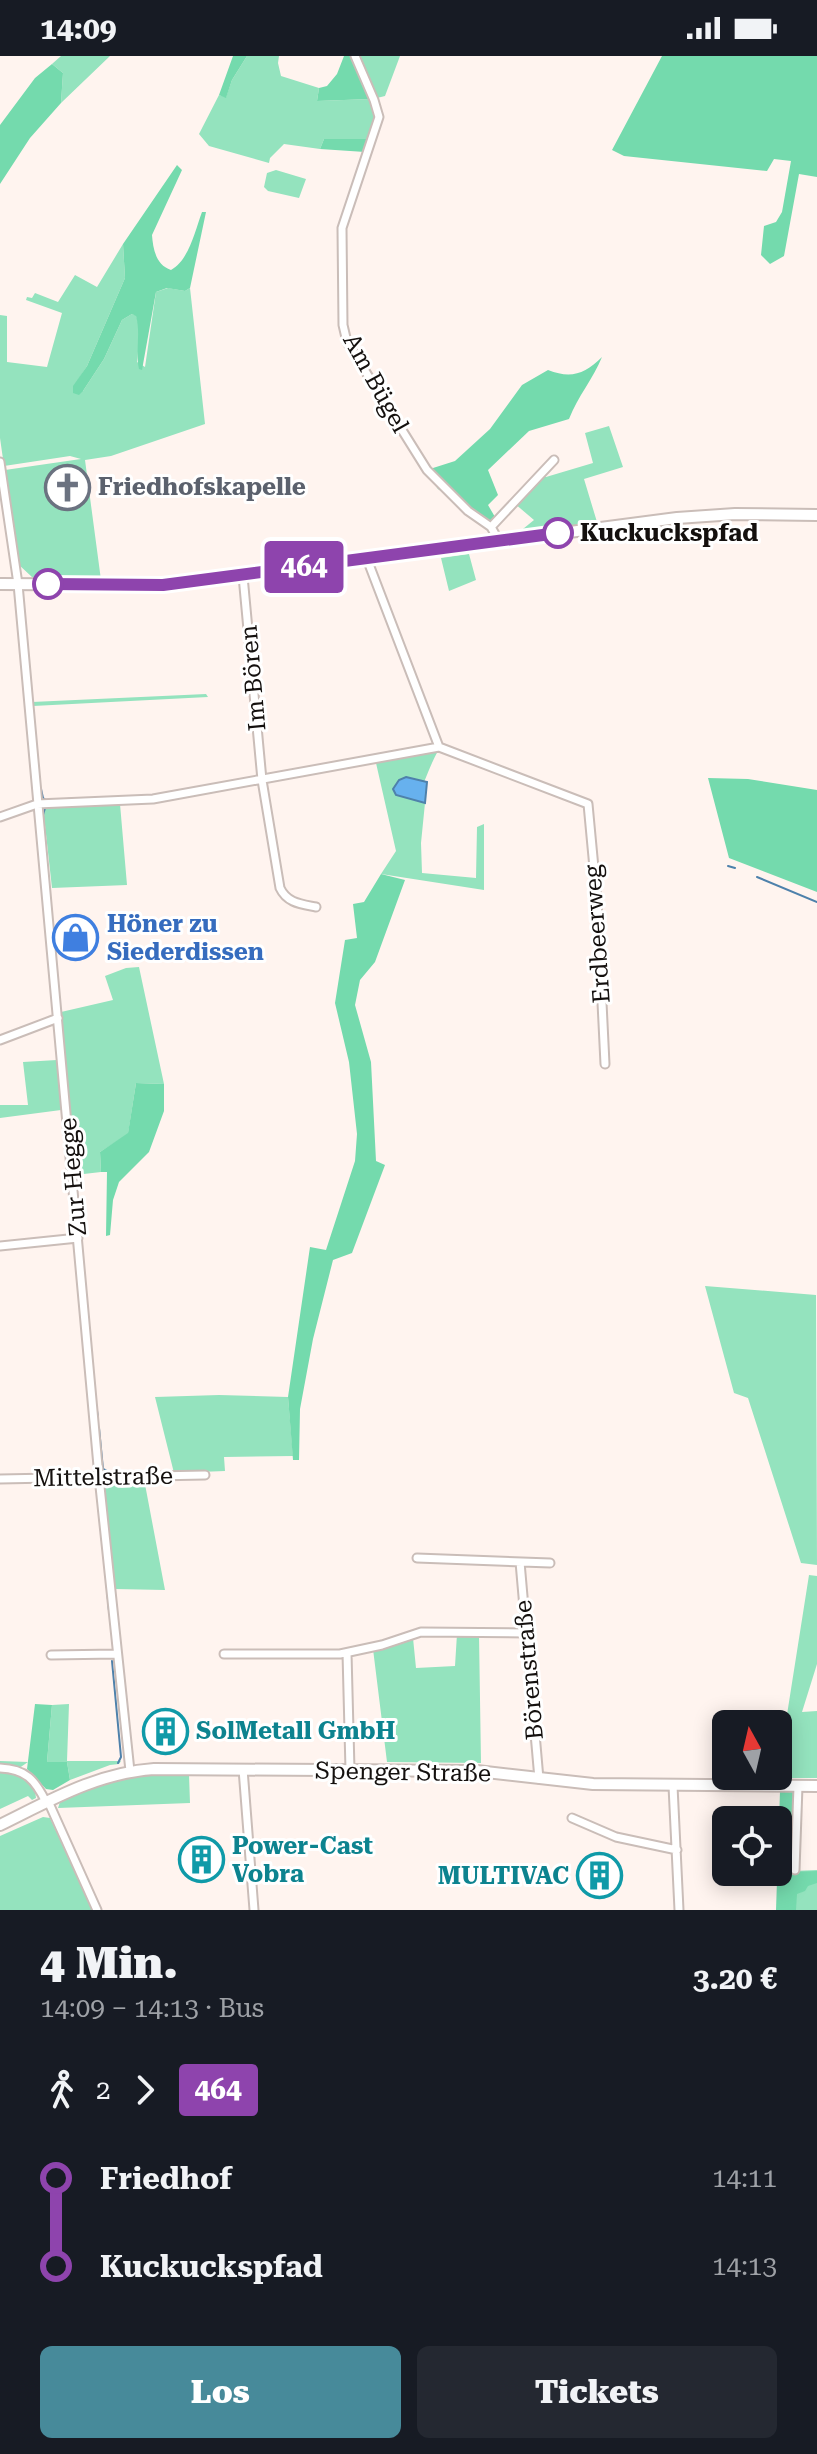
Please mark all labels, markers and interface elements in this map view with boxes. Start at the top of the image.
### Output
text: 14:09 [40,11,117,46]
street label: Am Bügel [337,329,415,437]
church icon: Friedhofskapelle [43,463,91,511]
place label: Friedhofskapelle [98,473,306,501]
marker: Kuckuckspfad [543,518,573,548]
place label: Kuckuckspfad [580,519,758,547]
line badge: 464 [258,541,350,593]
text: 464 [280,550,328,583]
unlabelled marker [33,569,63,599]
street label: Im Bören [234,624,272,732]
street label: Erdbeerweg [578,863,616,1004]
place label: Höner zu Siederdissen [107,910,264,966]
shop icon: Höner zu Siederdissen [52,914,100,962]
street label: Zur Hegge [54,1117,92,1237]
street label: Mittelstraße [33,1462,173,1492]
street label: Börenstraße [509,1599,549,1741]
building icon: SolMetall GmbH [141,1707,189,1755]
north arrow [712,1710,792,1790]
map controls [712,1710,792,1886]
place label: SolMetall GmbH [196,1717,395,1745]
street label: Spenger Straße [315,1756,491,1788]
button: locate [712,1806,792,1886]
place label: Power-Cast Vobra [232,1832,373,1888]
building icon: Power-Cast Vobra [177,1836,225,1884]
building icon: MULTIVAC [576,1852,624,1900]
place label: MULTIVAC [438,1862,569,1890]
text: 4 Min. [40,1937,178,1989]
text: 3.20 € [693,1961,777,1996]
text: 14:09 – 14:13 · Bus [40,1993,264,2023]
icon: walk [40,2068,84,2112]
icon: forward [123,2068,167,2112]
text: 464 [195,2073,242,2106]
text: 2 [96,2075,111,2105]
text: Friedhof [100,2161,232,2196]
text: 14:11 [712,2163,777,2193]
text: Kuckuckspfad [100,2249,323,2284]
text: 14:13 [712,2251,777,2281]
button: Los [40,2346,401,2438]
button: Tickets [417,2346,777,2438]

